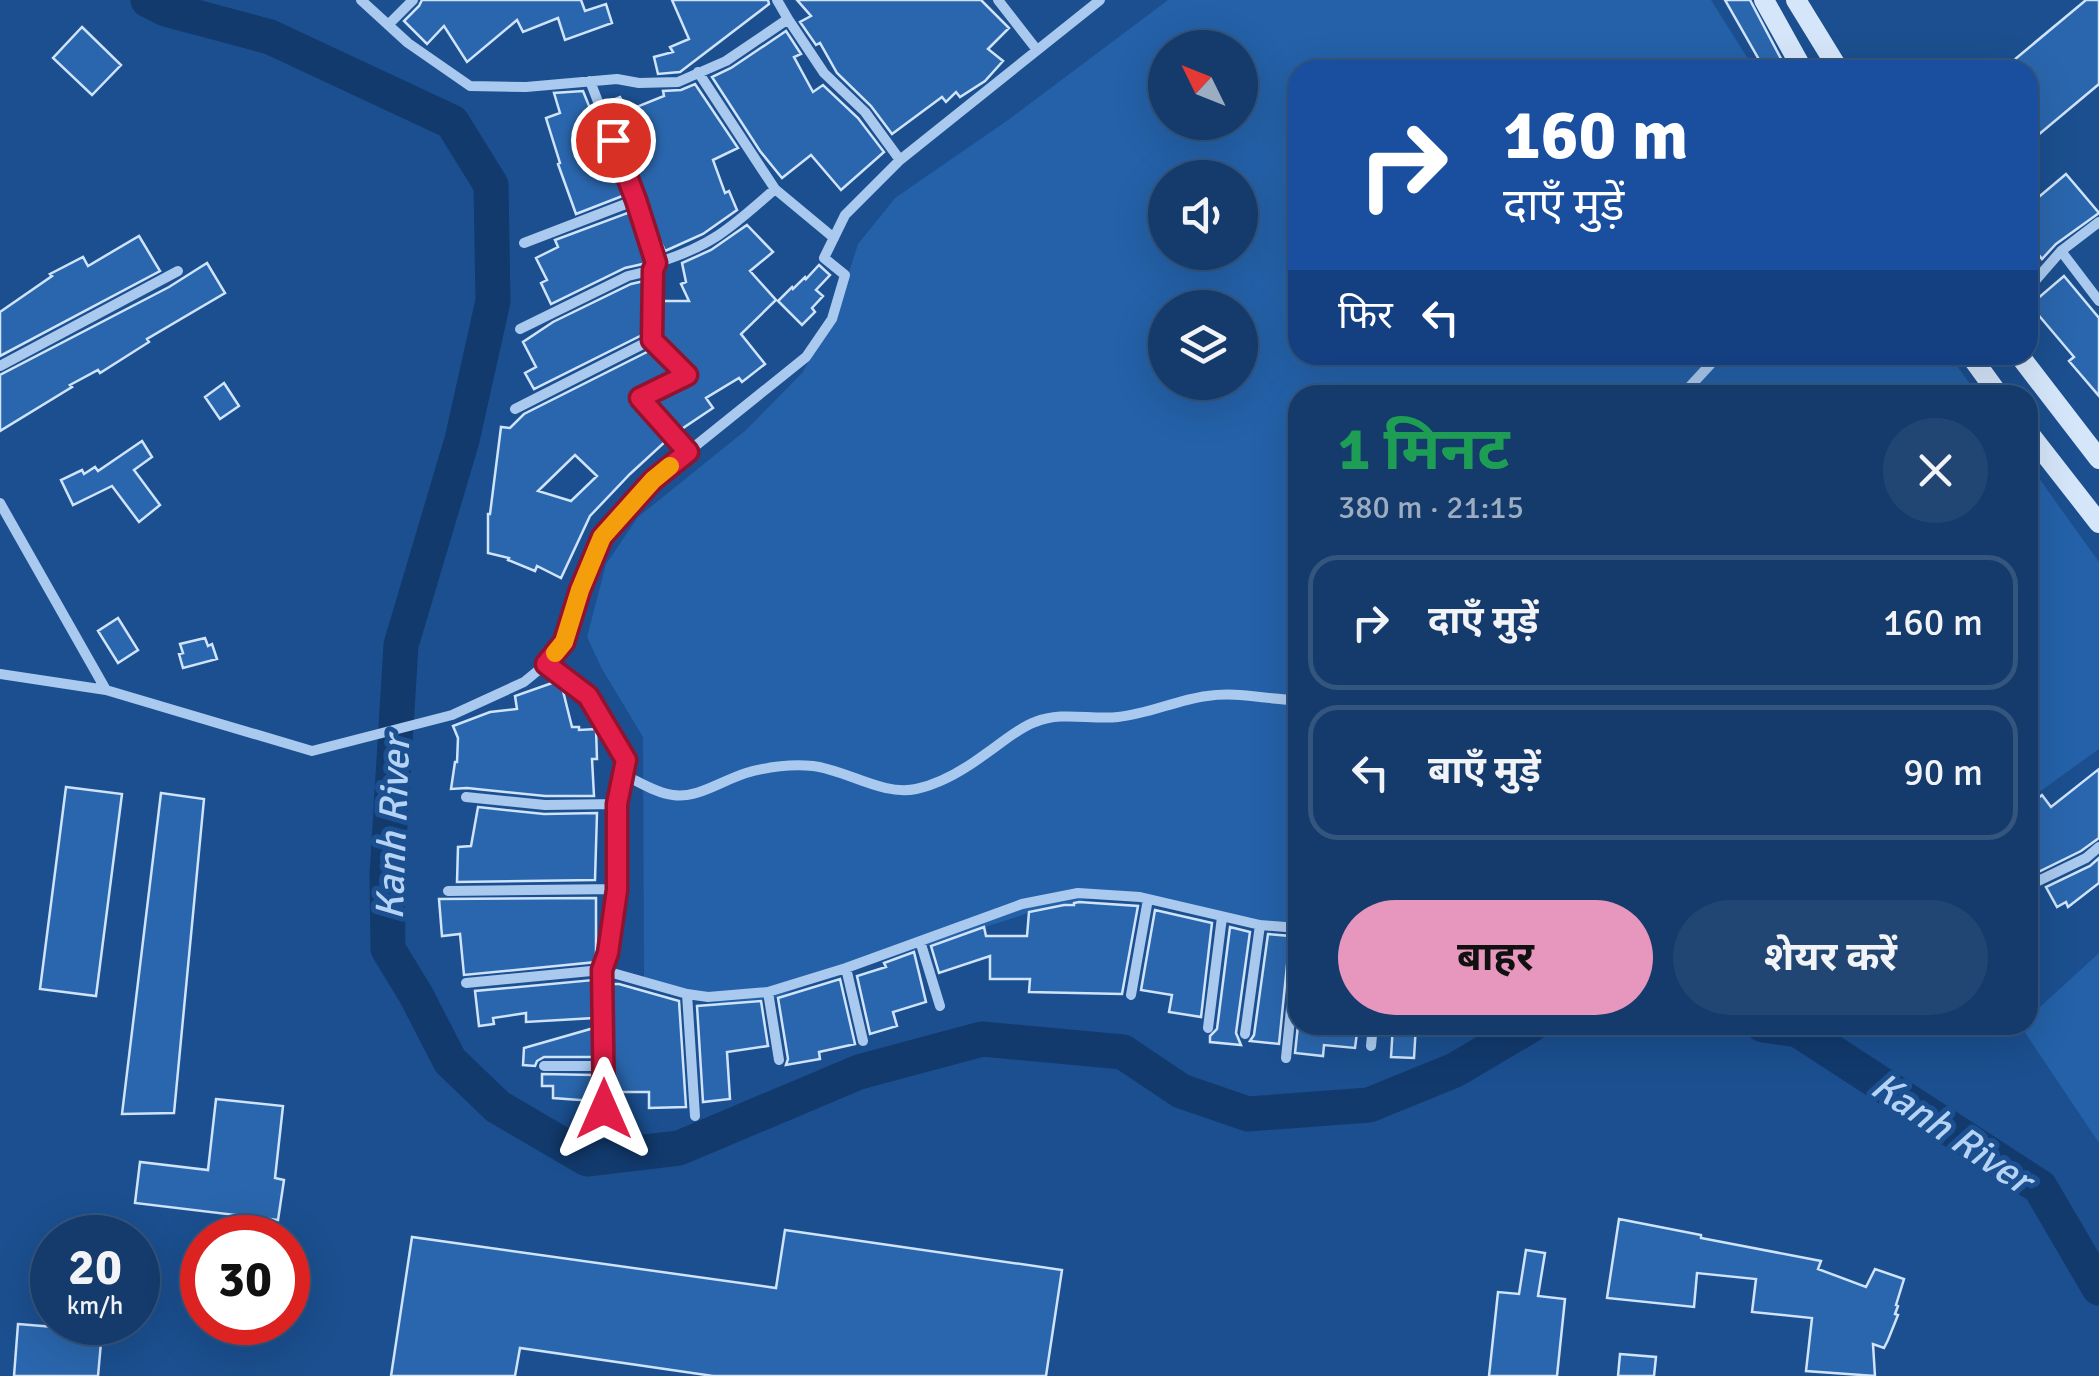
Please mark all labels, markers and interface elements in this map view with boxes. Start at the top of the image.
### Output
north arrow [1148,30,1258,140]
map controls [1148,30,1258,400]
text: 160 m [1503,92,1688,178]
pin [571,98,656,183]
icon: right [1338,100,1468,230]
icon: arrive [586,113,641,168]
button: sound [1148,160,1258,270]
text: दाएँ मुड़ें [1503,178,1624,233]
button: layers [1148,290,1258,400]
icon: left [1413,290,1468,345]
text: फिर [1338,292,1393,339]
text: 1 मिनट [1338,413,1510,487]
button: close [1883,418,1988,523]
text: 380 m · 21:15 [1338,488,1524,527]
icon: right [1343,595,1398,650]
text: दाएँ मुड़ें [1428,597,1538,644]
text: 160 m [1883,599,1983,646]
water label: Kanh River [365,730,421,921]
icon: left [1343,745,1398,800]
text: बाएँ मुड़ें [1428,747,1541,794]
text: 90 m [1903,749,1983,796]
button: बाहर [1338,900,1653,1015]
button: शेयर करें [1673,900,1988,1015]
position arrow [552,1057,656,1161]
water label: Kanh River [1861,1061,2046,1208]
speed limit sign: 30 [180,1215,310,1345]
text: 20 [68,1237,122,1299]
text: km/h [67,1290,123,1321]

